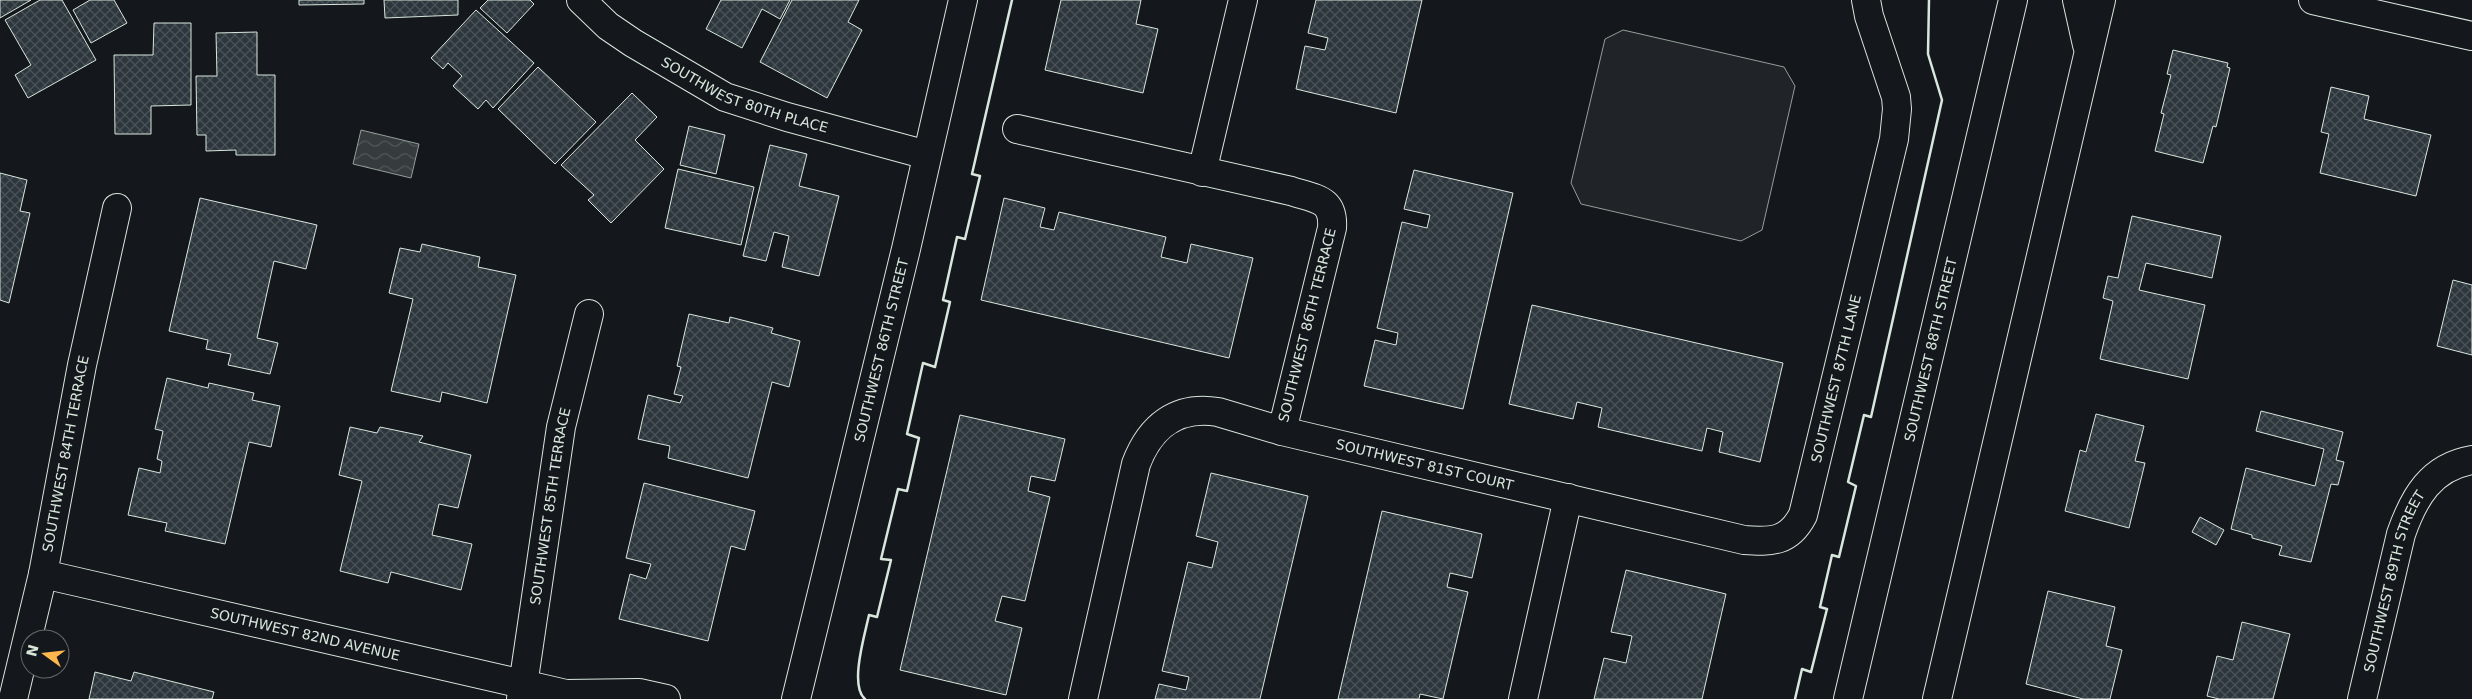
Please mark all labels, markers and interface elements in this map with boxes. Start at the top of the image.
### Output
street label: SOUTHWEST 80TH PLACE [659,53,830,136]
street label: SOUTHWEST 86TH TERRACE [1275,226,1339,424]
street label: SOUTHWEST 88TH STREET [1901,255,1960,443]
street label: SOUTHWEST 86TH STREET [851,256,912,444]
street label: SOUTHWEST 87TH LANE [1808,293,1864,464]
street label: SOUTHWEST 84TH TERRACE [39,354,92,553]
street label: SOUTHWEST 85TH TERRACE [527,406,574,606]
street label: SOUTHWEST 81ST COURT [1334,436,1516,493]
street label: SOUTHWEST 89TH STREET [2361,487,2428,674]
street label: SOUTHWEST 82ND AVENUE [209,605,402,664]
north arrow [20,629,70,679]
text: N [23,643,42,658]

